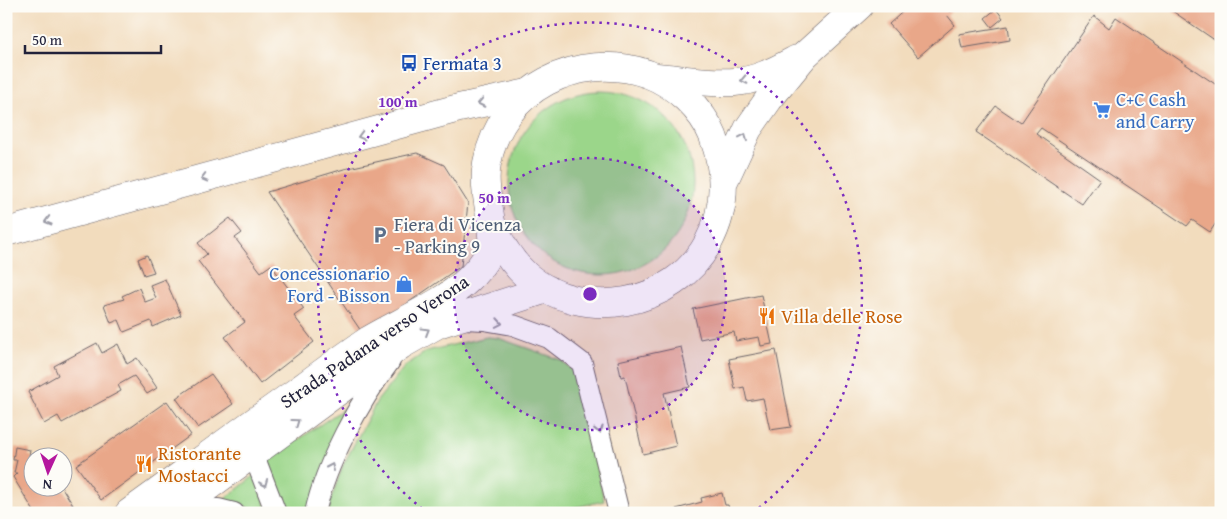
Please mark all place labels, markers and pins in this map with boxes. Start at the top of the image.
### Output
place label: Fermata 3 [423,49,502,77]
bus stop icon: Fermata 3 [399,53,419,73]
place label: C+C Cash and Carry [1116,85,1195,135]
supermarket icon: C+C Cash and Carry [1092,100,1112,120]
place label: Fiera di Vicenza - Parking 9 [394,210,521,260]
parking icon: Fiera di Vicenza - Parking 9 [370,225,390,245]
place label: Concessionario Ford - Bisson [269,259,390,309]
shop icon: Concessionario Ford - Bisson [394,274,414,294]
centre of rings [581,285,599,303]
place label: Villa delle Rose [781,302,903,330]
restaurant icon: Villa delle Rose [757,306,777,326]
place label: Ristorante Mostacci [158,439,241,489]
restaurant icon: Ristorante Mostacci [134,454,154,474]

